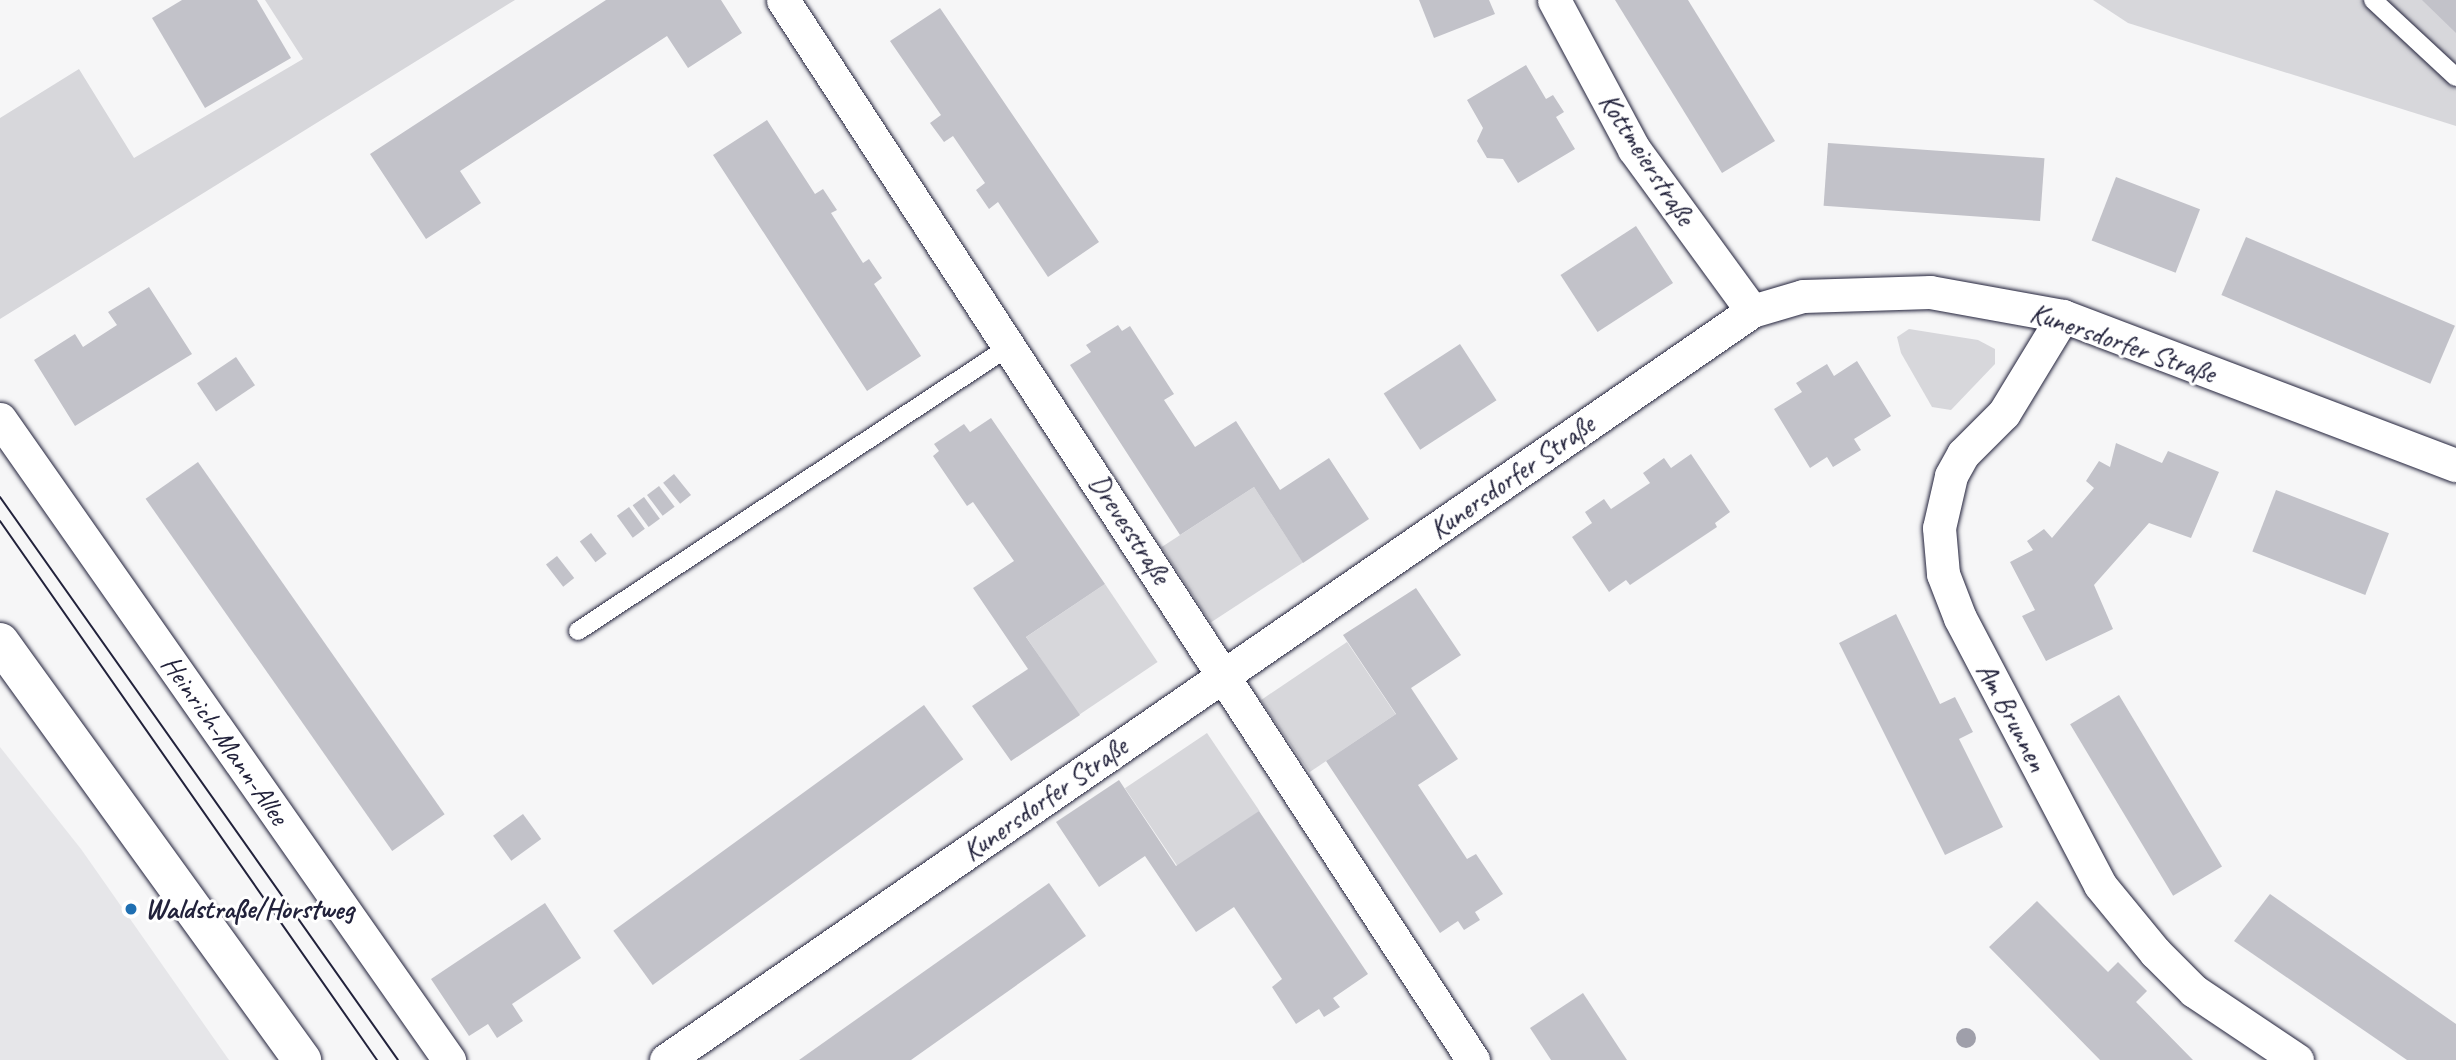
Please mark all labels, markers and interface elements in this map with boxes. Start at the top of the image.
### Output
street label: Kottmeierstraße [1592,87,1702,231]
street label: Kunersdorfer Straße [2025,295,2221,391]
street label: Kunersdorfer Straße [1422,407,1602,547]
street label: Drevesstraße [1082,468,1178,590]
street label: Heinrich-Mann-Allee [154,649,296,831]
street label: Am Brunnen [1969,657,2055,777]
street label: Kunersdorfer Straße [955,729,1135,869]
place label: Waldstraße/Horstweg [145,892,354,926]
marker: Waldstraße/Horstweg [123,901,139,917]

